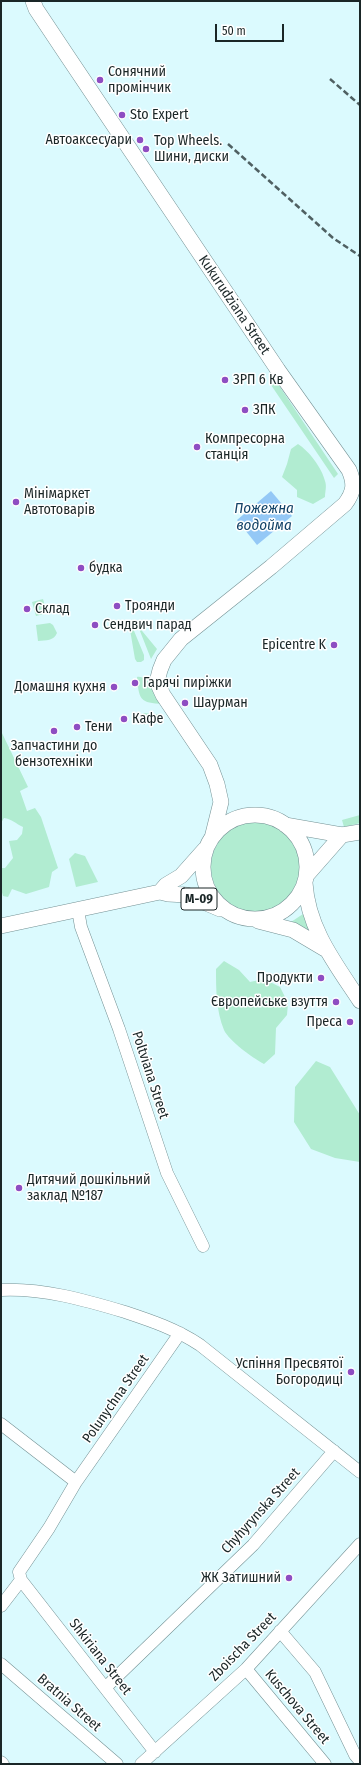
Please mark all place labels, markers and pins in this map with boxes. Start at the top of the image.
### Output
place label: Сонячний промінчик [108,64,171,96]
marker: Сонячний промінчик [95,75,105,85]
place label: Sto Expert [130,107,188,123]
marker: Sto Expert [117,110,127,120]
place label: Автоаксесуари [45,132,132,148]
place label: Top Wheels. Шини, диски [154,133,229,166]
marker: Автоаксесуари [135,135,145,145]
marker: Top Wheels. Шини, диски [141,144,151,154]
place label: ЗРП 6 Кв [233,372,283,388]
marker: ЗРП 6 Кв [220,375,230,385]
place label: ЗПК [253,402,276,418]
marker: ЗПК [240,405,250,415]
place label: Компресорна станція [205,431,285,464]
marker: Компресорна станція [192,442,202,452]
place label: Мінімаркет Автотоварів [24,486,95,518]
marker: Мінімаркет Автотоварів [11,497,21,507]
place label: будка [89,560,123,576]
marker: будка [76,563,86,573]
place label: Троянди [125,598,175,614]
place label: Склад [35,601,70,617]
marker: Троянди [112,601,122,611]
marker: Склад [22,604,32,614]
place label: Сендвич парад [103,617,192,633]
marker: Сендвич парад [90,620,100,630]
place label: Epicentre K [262,637,326,653]
marker: Epicentre K [329,640,339,650]
place label: Гарячі пиріжки [143,675,232,691]
marker: Гарячі пиріжки [130,678,140,688]
place label: Домашня кухня [14,679,106,695]
marker: Домашня кухня [109,682,119,692]
place label: Шаурман [193,695,248,711]
marker: Шаурман [180,698,190,708]
place label: Кафе [132,711,163,727]
marker: Кафе [119,714,129,724]
place label: Тени [85,719,113,735]
marker: Тени [72,722,82,732]
marker: Запчастини до бензотехніки [49,726,59,736]
place label: Запчастини до бензотехніки [11,738,97,770]
place label: Продукти [257,970,313,986]
marker: Продукти [316,973,326,983]
place label: Європейське взуття [211,994,328,1010]
marker: Європейське взуття [331,997,341,1007]
place label: Преса [306,1014,342,1030]
marker: Преса [345,1017,355,1027]
place label: Дитячий дошкільний заклад №187 [27,1172,151,1204]
marker: Дитячий дошкільний заклад №187 [14,1183,24,1193]
place label: Успіння Пресвятої Богородиці [236,1356,343,1388]
marker: Успіння Пресвятої Богородиці [346,1367,356,1377]
place label: ЖК Затишний [201,1570,281,1586]
marker: ЖК Затишний [284,1573,294,1583]

